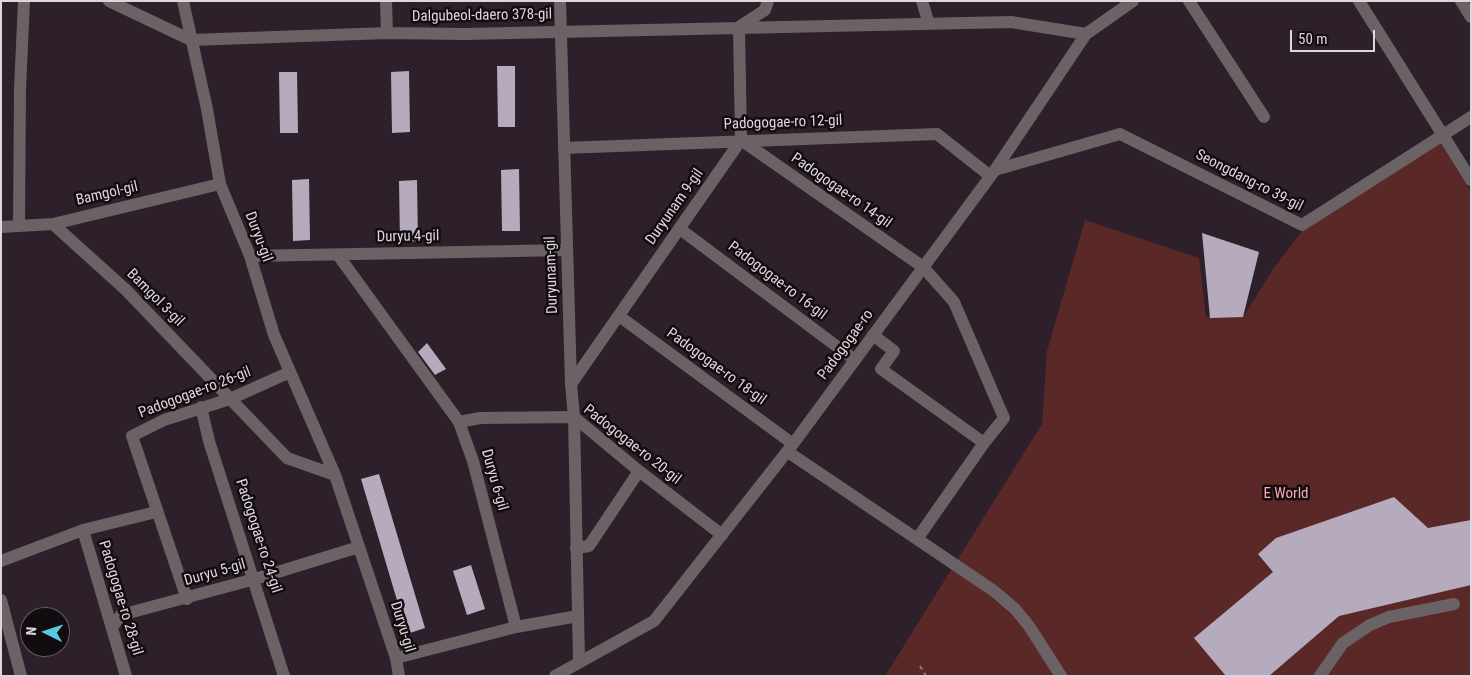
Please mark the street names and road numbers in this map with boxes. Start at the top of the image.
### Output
street label: Dalgubeol-daero 378-gil [412,6,552,26]
street label: Padogogae-ro 12-gil [723,112,843,134]
street label: Seongdang-ro 39-gil [1192,146,1306,216]
street label: Padogogae-ro 14-gil [787,150,895,232]
street label: Duryunam 9-gil [642,166,708,248]
street label: Bamgol-gil [74,178,140,210]
street label: Duryu-gil [240,209,276,265]
street label: Duryu 4-gil [376,227,440,247]
street label: Duryunam-gil [542,236,562,314]
street label: Padogogae-ro 16-gil [724,238,830,324]
street label: Bamgol 3-gil [123,266,187,330]
street label: Padogogae-ro [814,306,878,384]
street label: Padogogae-ro 18-gil [663,325,769,409]
street label: Padogogae-ro 26-gil [136,363,254,423]
street label: Padogogae-ro 20-gil [580,401,684,489]
street label: Duryu 6-gil [477,447,511,513]
street label: Padogogae-ro 24-gil [231,477,285,595]
street label: Padogogae-ro 28-gil [94,539,146,657]
street label: Duryu 5-gil [182,556,248,590]
street label: Duryu-gil [386,599,418,655]

